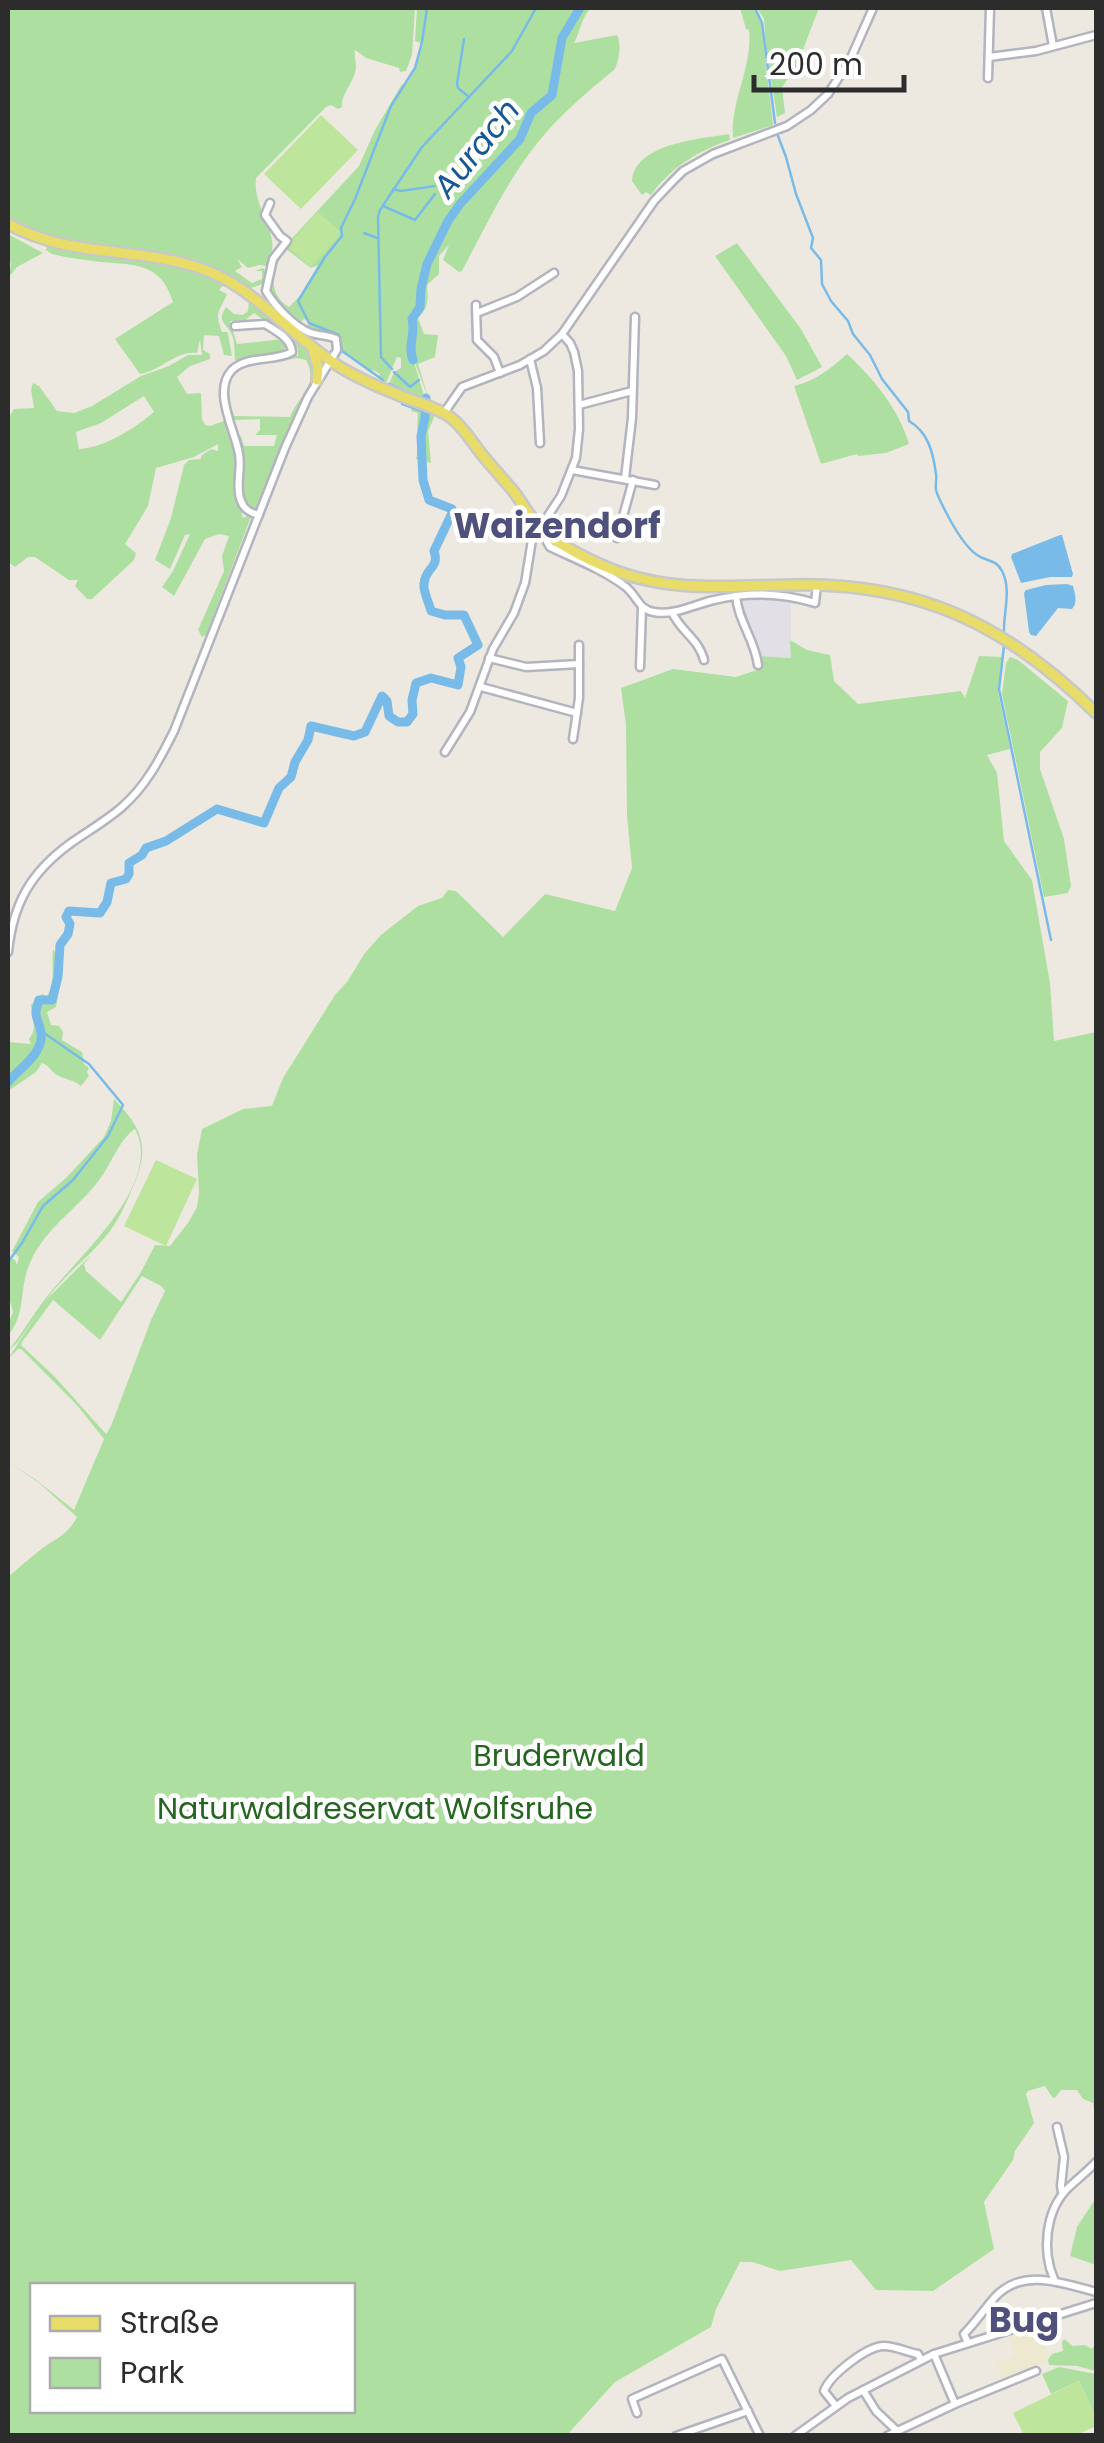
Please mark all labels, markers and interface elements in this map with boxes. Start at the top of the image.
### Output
scale bar [754,30,904,92]
text: 200 m [769,43,863,86]
water label: Aurach [422,89,530,208]
district label: Waizendorf [453,501,661,550]
park label: Bruderwald [473,1734,645,1777]
park label: Naturwaldreservat Wolfsruhe [157,1787,593,1830]
legend [30,2283,355,2413]
district label: Bug [989,2295,1059,2344]
text: Straße [120,2301,219,2344]
text: Park [120,2351,185,2394]

